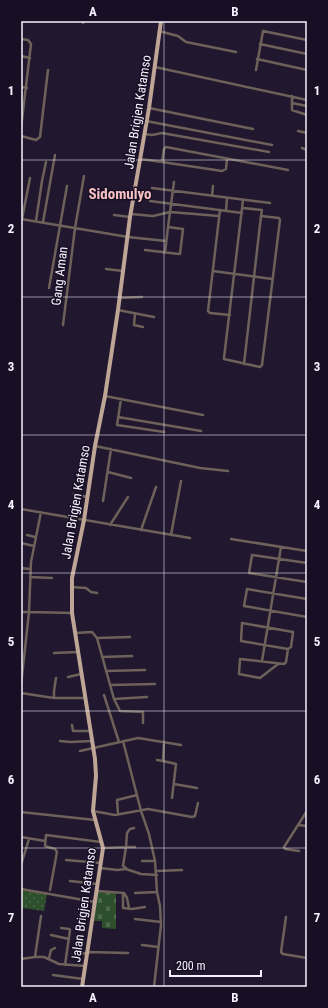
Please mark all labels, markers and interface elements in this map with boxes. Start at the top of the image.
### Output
text: A [89,4,97,19]
text: B [231,4,239,19]
street label: Jalan Brigjen Katamso [121,54,154,170]
text: 1 [8,83,14,98]
text: 1 [314,83,320,98]
district label: Sidomulyo [88,185,152,203]
text: 2 [8,221,15,236]
text: 2 [314,221,321,236]
street label: Gang Aman [48,246,71,306]
text: 3 [8,359,14,374]
text: 3 [314,359,320,374]
street label: Jalan Brigjen Katamso [58,444,93,560]
text: 4 [8,497,15,512]
text: 4 [314,497,321,512]
text: 5 [8,634,15,649]
text: 5 [314,634,321,649]
text: 6 [8,772,15,787]
text: 6 [314,772,321,787]
street label: Jalan Brigjen Katamso [68,847,99,963]
text: 7 [8,910,15,925]
text: 7 [314,910,321,925]
scale bar [170,952,261,978]
text: 200 m [176,959,206,973]
text: A [89,990,97,1005]
text: B [231,990,239,1005]

